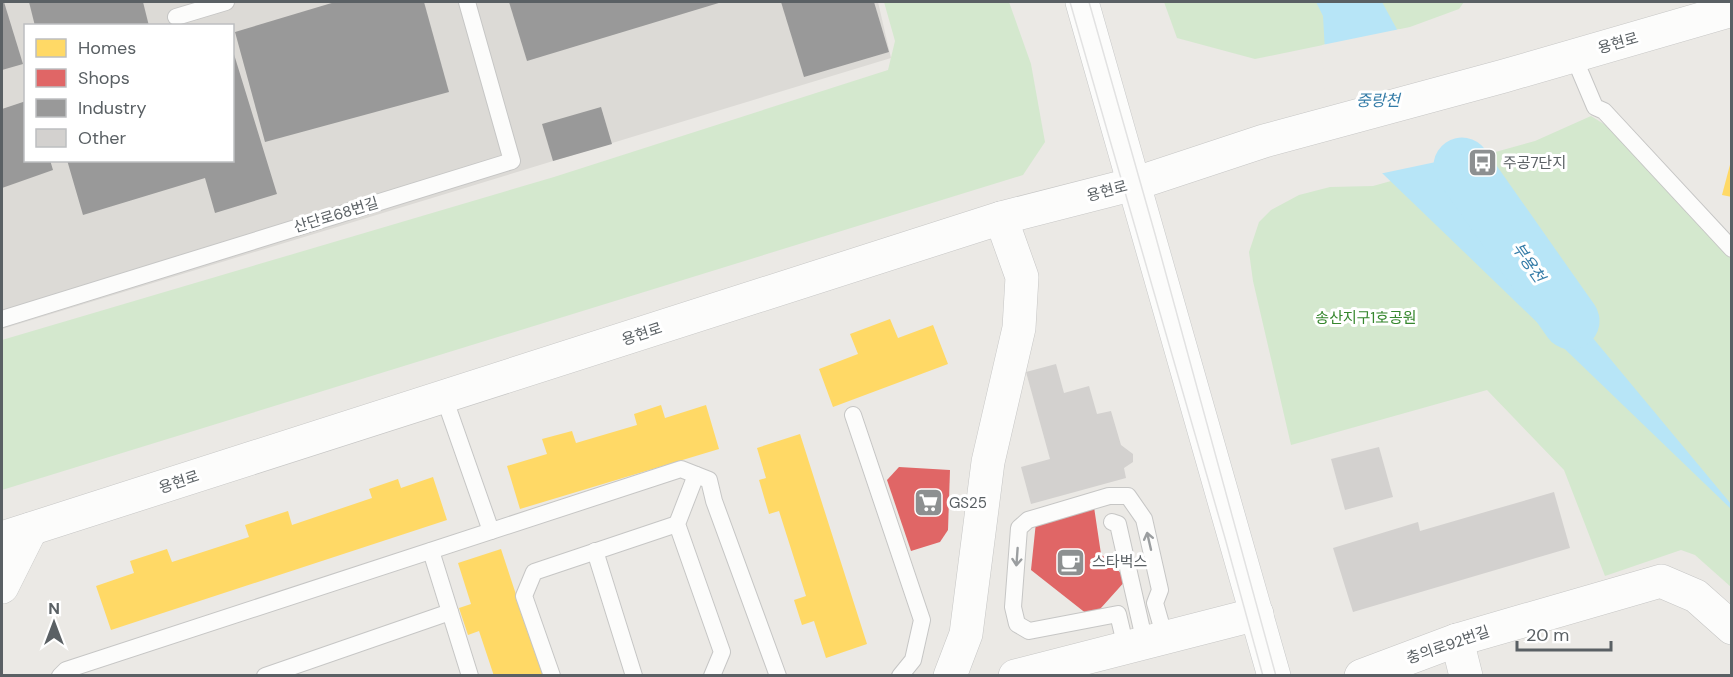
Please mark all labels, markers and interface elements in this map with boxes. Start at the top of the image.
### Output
legend [24,24,234,162]
street label: 용현로 [1595,28,1641,58]
text: Homes [78,36,136,60]
text: Shops [78,66,130,90]
water label: 중랑천 [1356,90,1402,111]
text: Industry [78,96,147,120]
text: Other [78,126,127,150]
bus stop icon: 주공7단지 [1466,147,1498,179]
place label: 주공7단지 [1503,153,1566,173]
street label: 용현로 [1084,176,1130,206]
street label: 산단로68번길 [291,193,381,237]
water label: 부용천 [1507,238,1551,288]
park label: 송산지구1호공원 [1315,308,1417,328]
street label: 용현로 [619,318,665,350]
street label: 용현로 [156,466,202,498]
supermarket icon: GS25 [912,487,944,519]
place label: GS25 [949,493,987,513]
one-way arrow [1143,531,1154,551]
one-way arrow [1011,546,1022,566]
cafe icon: 스타벅스 [1055,546,1087,578]
place label: 스타벅스 [1092,552,1147,572]
north arrow [24,593,84,653]
text: N [48,598,60,619]
scale bar [1517,614,1612,652]
street label: 충의로92번길 [1404,621,1492,669]
text: 20 m [1526,623,1569,647]

